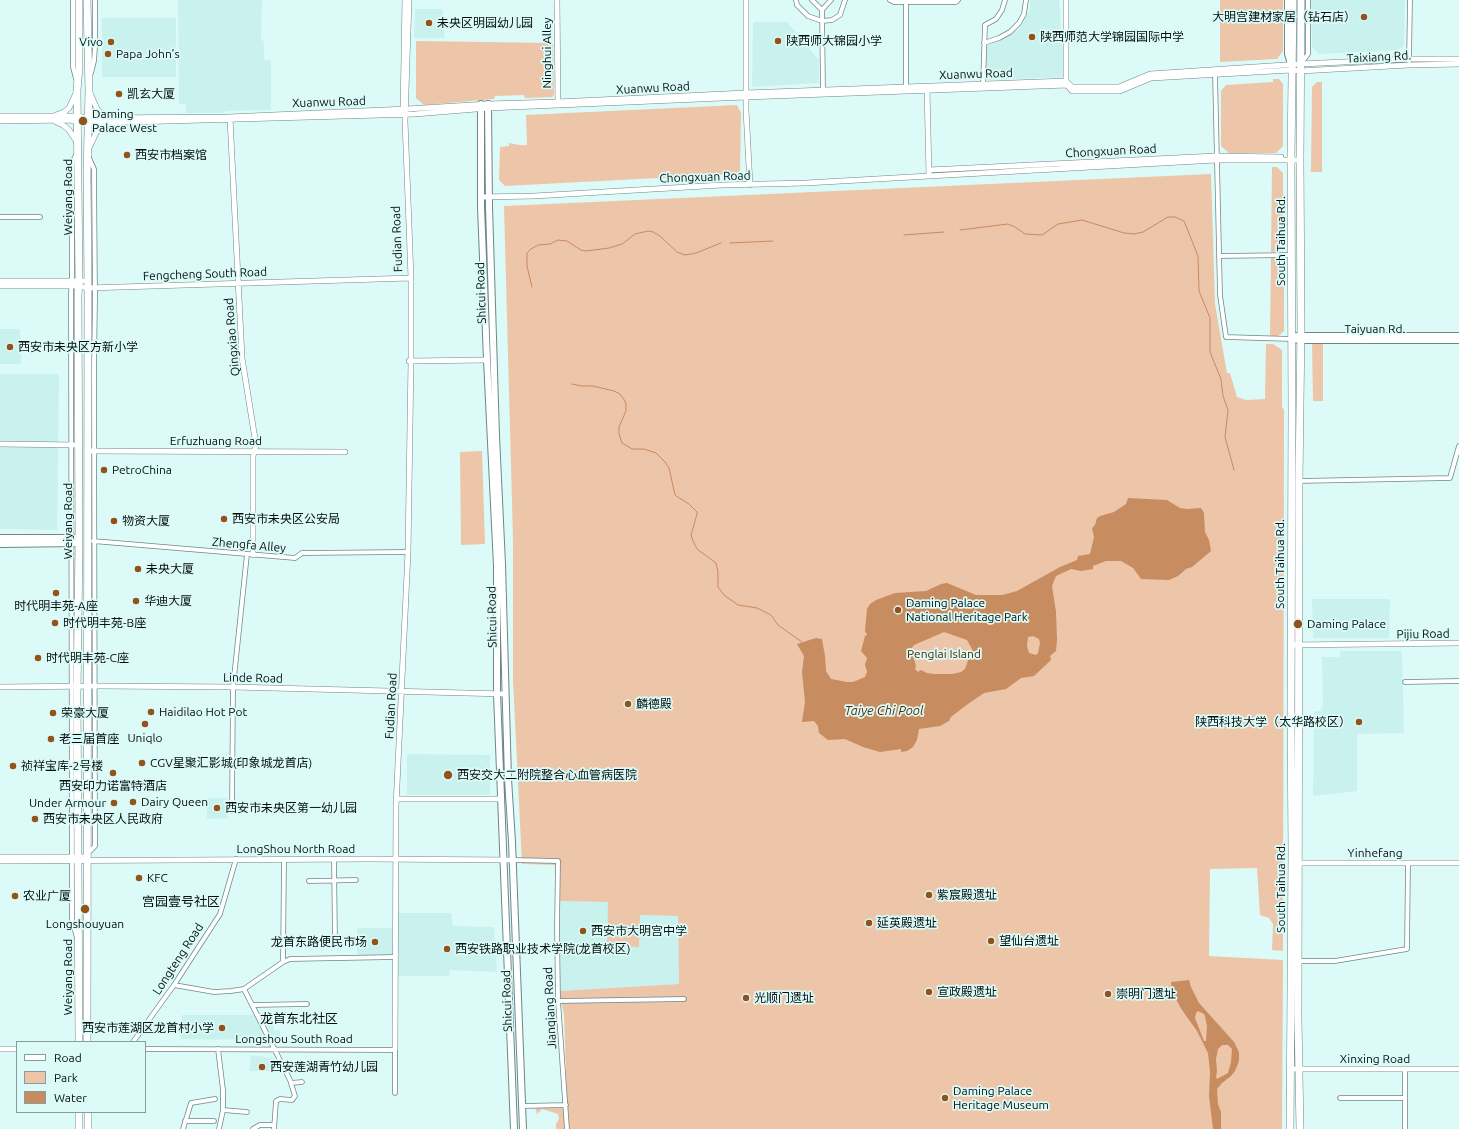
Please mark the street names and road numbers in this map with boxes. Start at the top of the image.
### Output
street label: Ninghui Alley [540,17,554,89]
street label: Taixiang Rd. [1346,48,1412,66]
street label: Xuanwu Road [939,66,1013,82]
street label: Xuanwu Road [616,79,690,97]
street label: Xuanwu Road [292,94,366,110]
street label: Chongxuan Road [1065,141,1157,161]
street label: Weiyang Road [61,159,75,235]
street label: Chongxuan Road [659,168,751,186]
street label: South Taihua Rd. [1274,196,1288,286]
street label: Fudian Road [389,206,405,272]
street label: Shicui Road [473,262,489,324]
street label: Fengcheng South Road [143,265,267,283]
street label: Qingxiao Road [221,297,243,377]
street label: Taiyuan Rd. [1344,322,1406,336]
street label: Erfuzhuang Road [170,434,262,448]
street label: Weiyang Road [61,483,75,559]
street label: South Taihua Rd. [1273,519,1287,609]
street label: Zhengfa Alley [212,535,286,555]
street label: Shicui Road [484,586,500,648]
street label: Pijiu Road [1396,626,1450,642]
street label: Linde Road [223,670,283,686]
street label: Fudian Road [382,672,400,740]
street label: LongShou North Road [237,842,355,856]
street label: South Taihua Rd. [1274,843,1288,933]
street label: Yinhefang [1347,846,1403,860]
street label: Longteng Road [150,921,206,997]
street label: Weiyang Road [61,939,75,1015]
street label: Jianqiang Road [541,967,559,1049]
street label: Shicui Road [499,970,515,1032]
street label: Longshou South Road [235,1032,353,1046]
street label: Xinxing Road [1340,1052,1410,1066]

